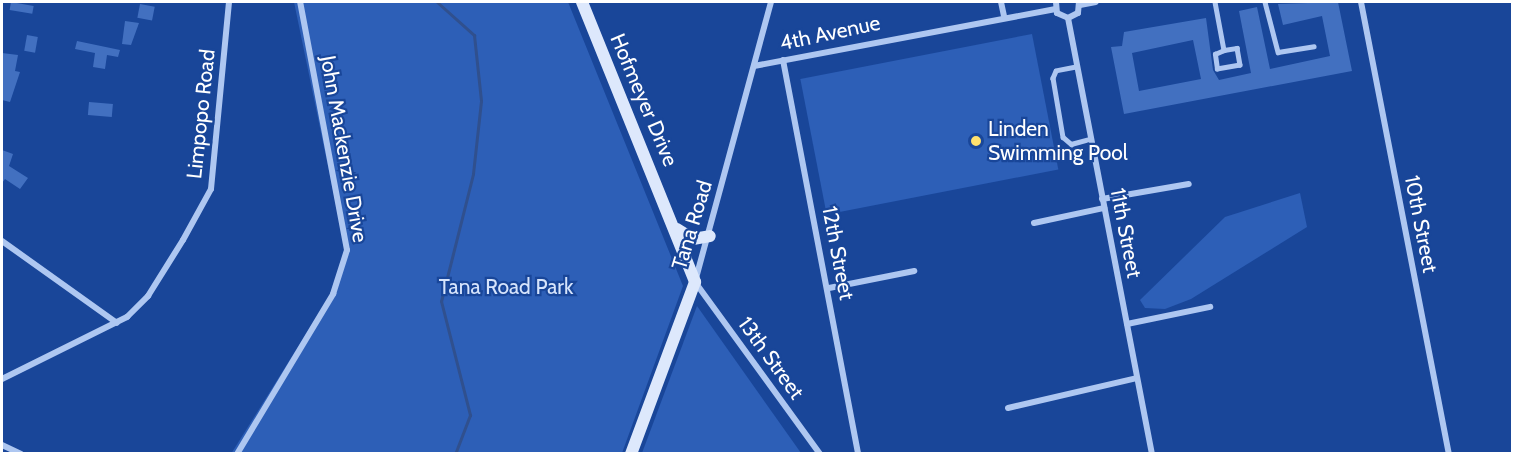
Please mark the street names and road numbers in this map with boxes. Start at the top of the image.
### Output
street label: 4th Avenue [778,10,882,56]
street label: Hofmeyer Drive [605,30,683,170]
street label: Limpopo Road [182,48,220,180]
street label: John Mackenzie Drive [315,54,373,244]
street label: 10th Street [1399,173,1443,275]
street label: Tana Road [666,177,718,273]
street label: 11th Street [1105,186,1147,280]
street label: 12th Street [817,204,859,302]
street label: 13th Street [733,312,809,404]

